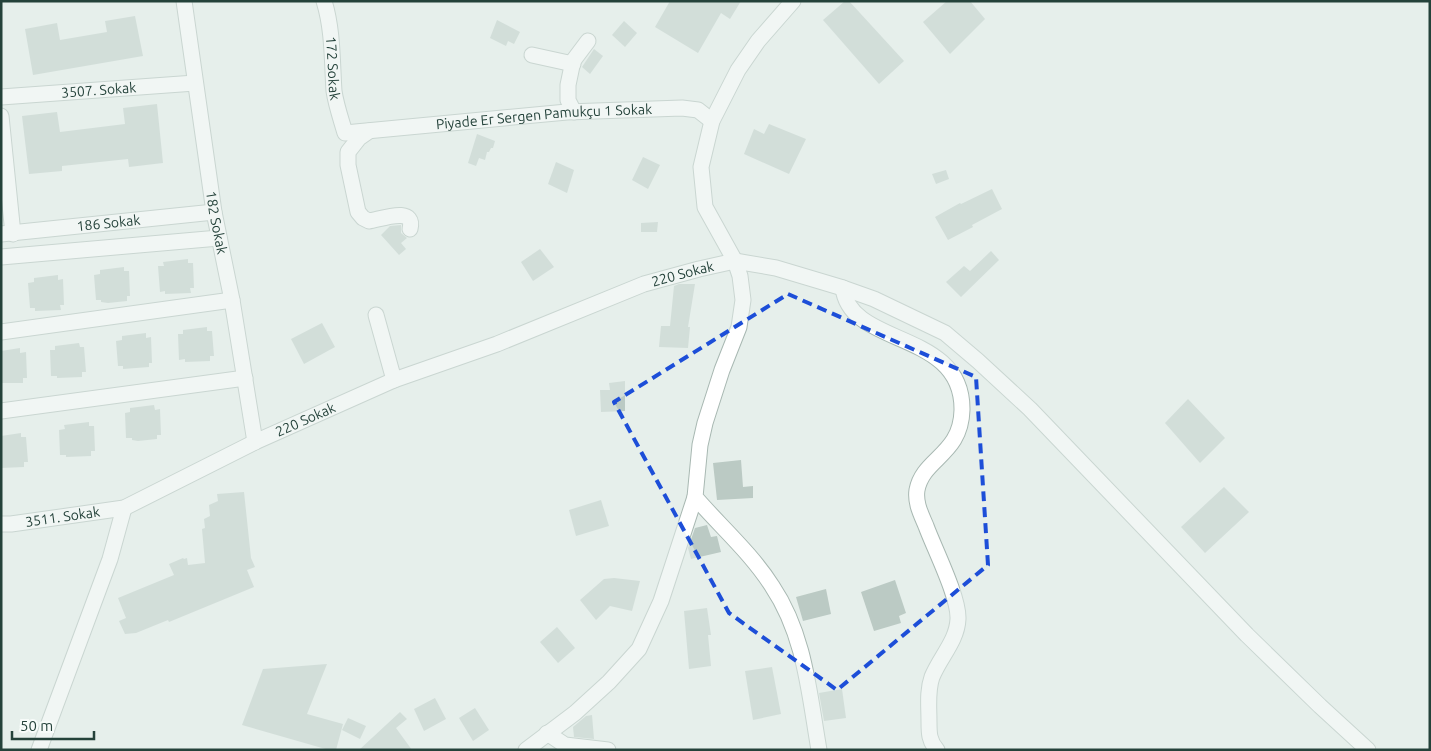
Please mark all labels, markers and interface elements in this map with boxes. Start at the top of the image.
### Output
street label: 172 Sokak [323,36,343,101]
street label: 3507. Sokak [61,79,137,101]
street label: Piyade Er Sergen Pamukçu 1 Sokak [435,101,652,132]
street label: 182 Sokak [203,190,230,256]
street label: 186 Sokak [76,212,141,234]
street label: 220 Sokak [650,258,715,290]
street label: 220 Sokak [273,399,338,440]
street label: 3511. Sokak [24,504,101,530]
scale bar [12,708,95,740]
text: 50 m [20,717,53,734]

